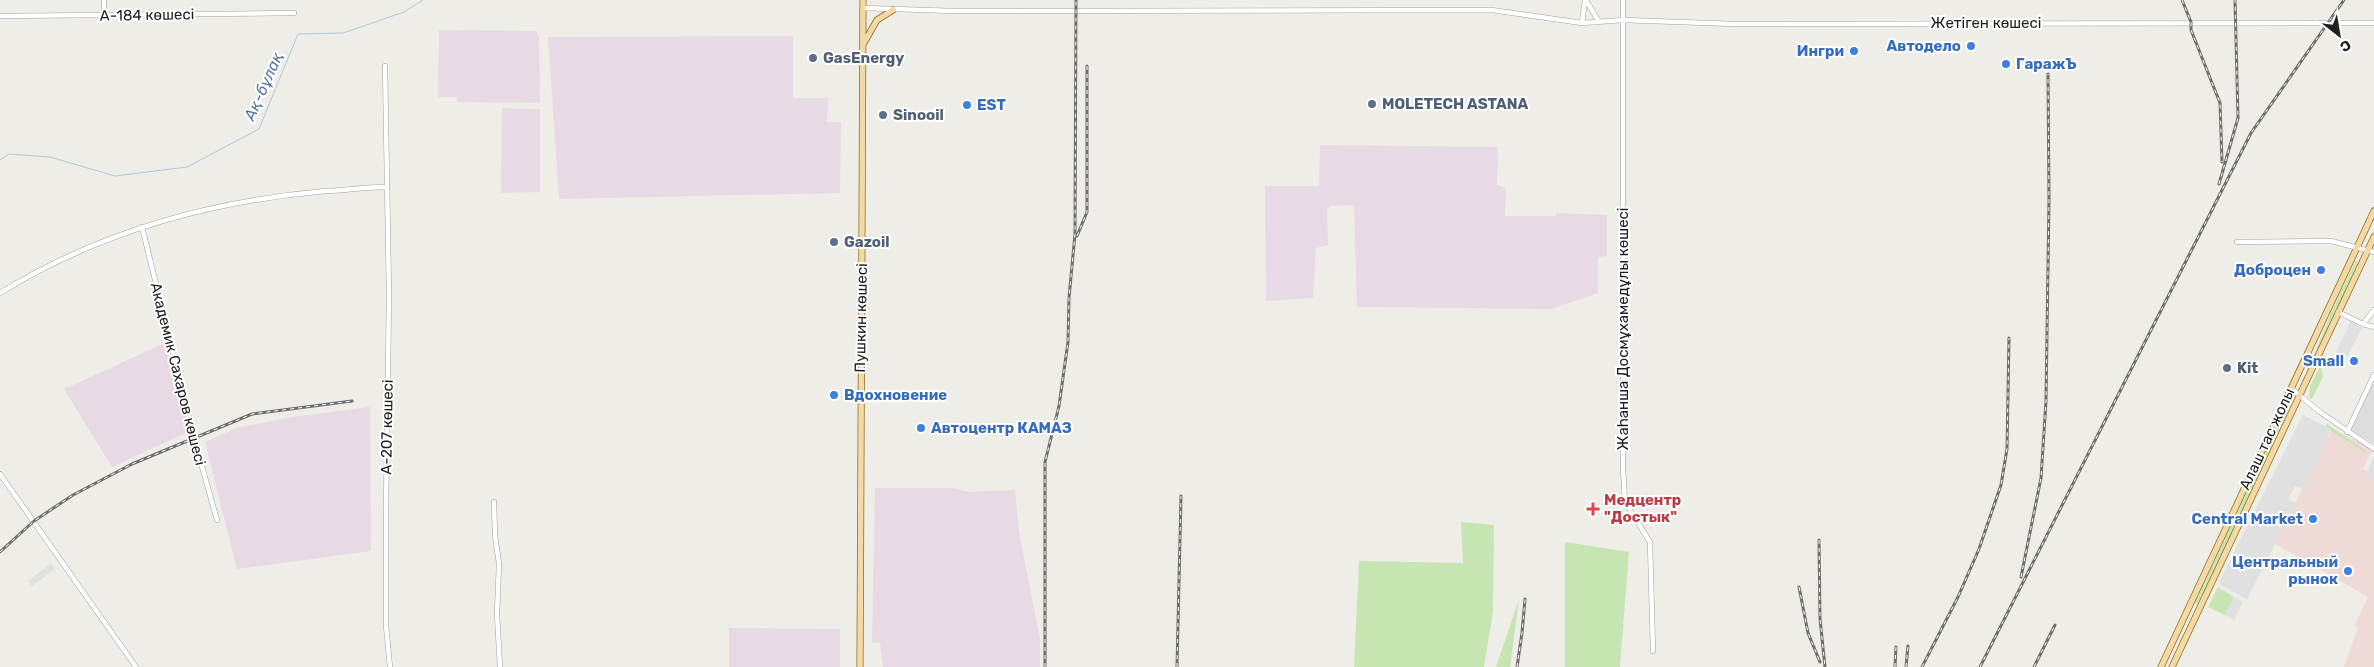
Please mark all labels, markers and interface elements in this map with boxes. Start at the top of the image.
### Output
street label: А-184 көшесі [100,5,194,25]
north arrow [2314,10,2364,60]
street label: Жетіген көшесі [1931,14,2041,32]
text: С [2337,36,2354,56]
place label: Автодело [1887,37,1961,55]
marker: Автодело [1965,40,1977,52]
place label: Ингри [1797,42,1844,60]
marker: Ингри [1848,45,1860,57]
water label: Ақ-бұлақ [239,49,287,124]
place label: GasEnergy [823,49,904,67]
marker: GasEnergy [807,52,819,64]
place label: ГаражЪ [2016,55,2077,73]
marker: ГаражЪ [2000,58,2012,70]
place label: MOLETECH ASTANA [1382,95,1528,113]
place label: EST [977,96,1006,114]
marker: MOLETECH ASTANA [1366,98,1378,110]
marker: EST [961,99,973,111]
place label: Sinooil [893,106,944,124]
marker: Sinooil [877,109,889,121]
street label: Жаһанша Досмұхамедұлы көшесі [1614,208,1632,450]
place label: Gazoil [844,233,890,251]
marker: Gazoil [828,236,840,248]
place label: Доброцен [2234,261,2311,279]
street label: Пушкин көшесі [851,263,871,373]
marker: Доброцен [2315,264,2327,276]
street label: Академик Сахаров көшесі [147,281,209,467]
place label: Small [2303,352,2344,370]
marker: Small [2348,355,2360,367]
place label: Kit [2237,359,2258,377]
marker: Kit [2221,362,2233,374]
street label: А-207 көшесі [377,379,397,475]
street label: Алаш тас жолы [2236,385,2298,493]
place label: Вдохновение [844,386,947,404]
marker: Вдохновение [828,389,840,401]
place label: Автоцентр КАМАЗ [931,419,1072,437]
marker: Автоцентр КАМАЗ [915,422,927,434]
place label: Медцентр "Достык" [1604,491,1681,526]
marker: Медцентр "Достык" [1586,502,1600,516]
place label: Central Market [2192,510,2303,528]
marker: Central Market [2307,513,2319,525]
place label: Центральный рынок [2232,553,2338,588]
marker: Центральный рынок [2342,565,2354,577]

